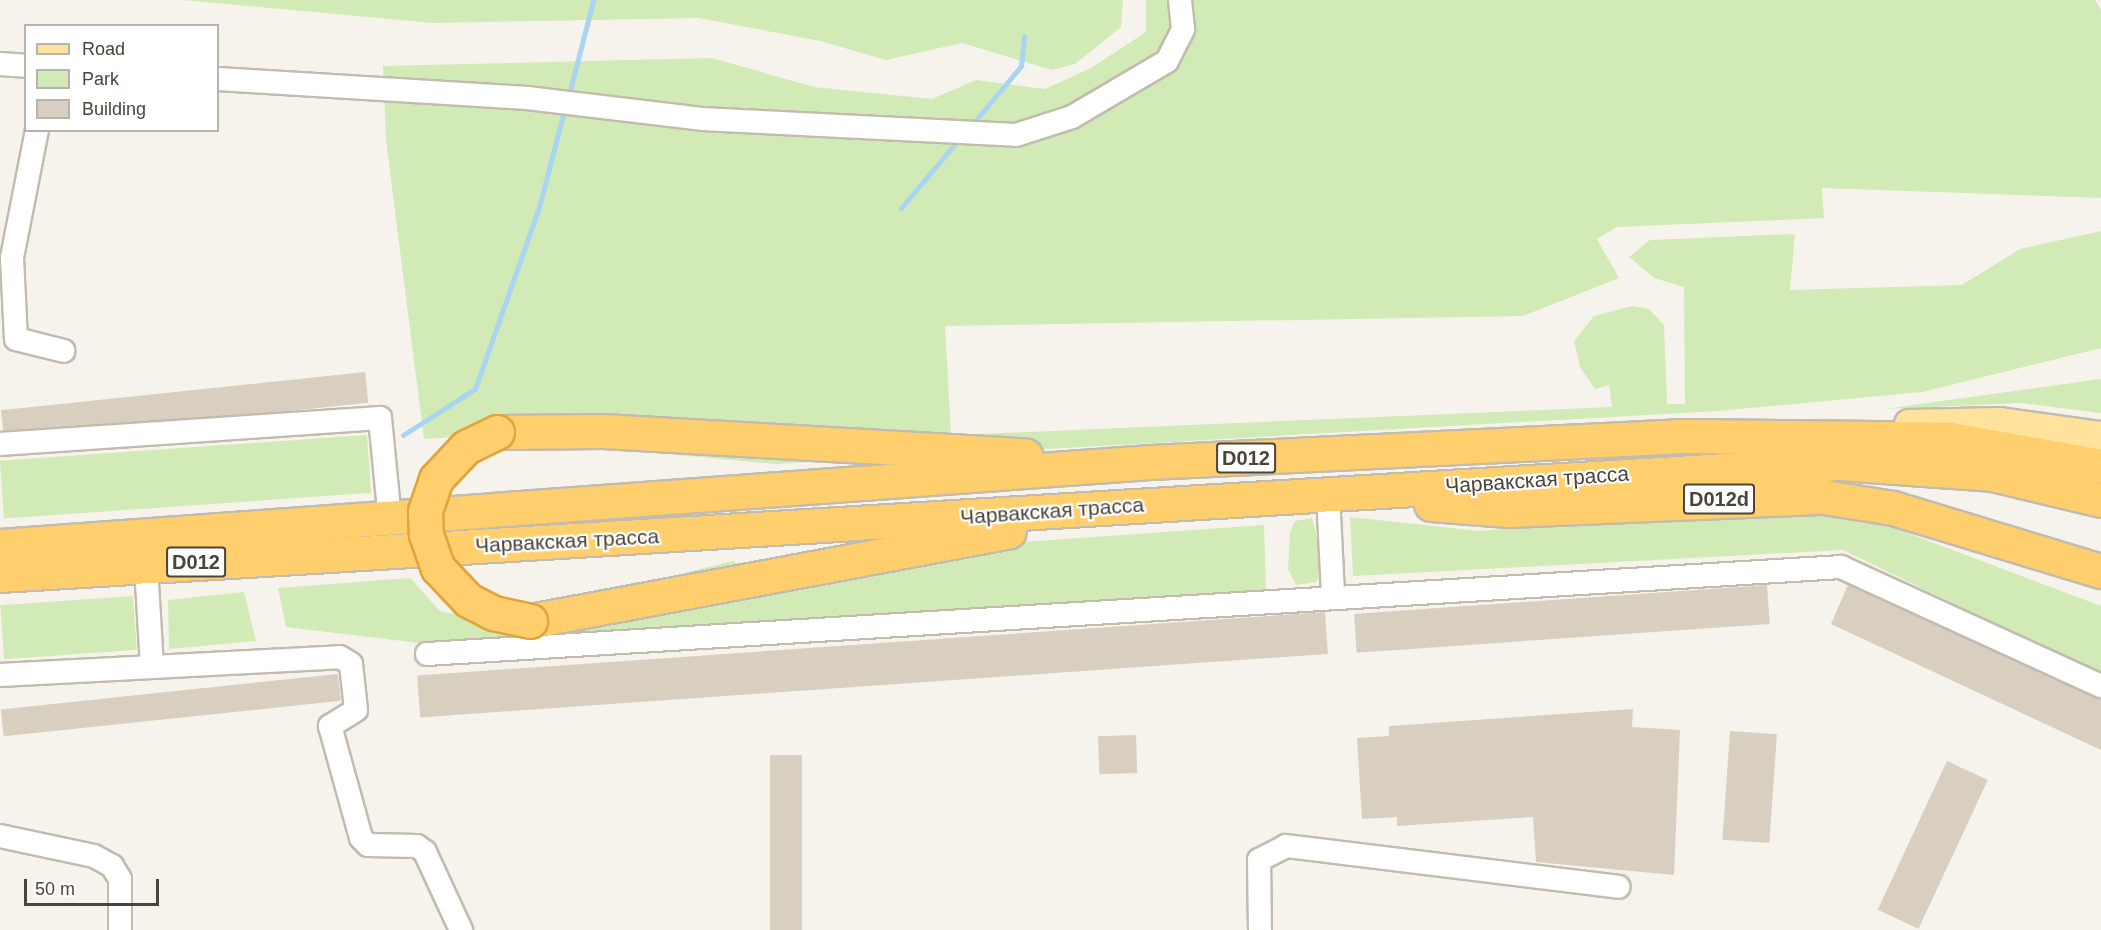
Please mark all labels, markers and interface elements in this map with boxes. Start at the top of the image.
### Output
legend [24,24,219,132]
text: Road [82,39,125,59]
text: Park [82,69,119,89]
text: Building [82,99,146,119]
road number: D012 [1216,441,1276,475]
street label: Чарвакская трасса [1444,461,1630,499]
road number: D012d [1682,482,1756,516]
street label: Чарвакская трасса [959,492,1145,530]
street label: Чарвакская трасса [474,524,660,558]
road number: D012 [166,545,226,579]
scale bar [27,867,162,905]
text: 50 m [35,879,75,899]

